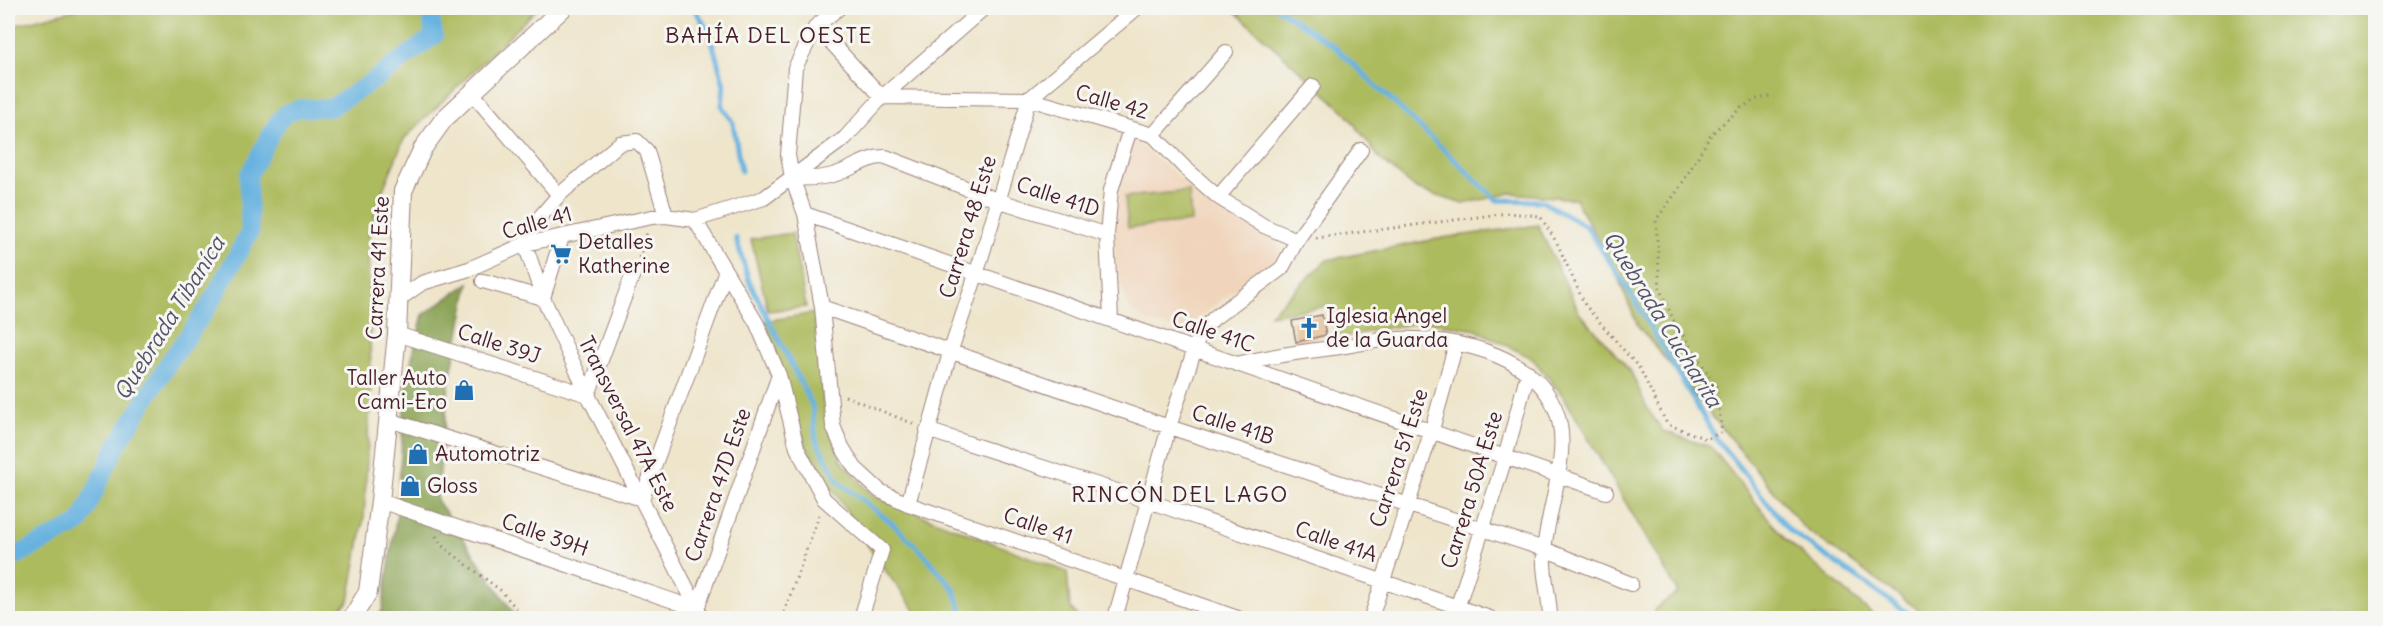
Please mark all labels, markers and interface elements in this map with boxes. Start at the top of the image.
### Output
district label: BAHÍA DEL OESTE [665,21,873,49]
street label: Calle 42 [1072,78,1152,125]
street label: Carrera 48 Este [933,152,1002,302]
street label: Calle 41D [1013,170,1103,223]
street label: Carrera 41 Este [360,195,395,341]
street label: Calle 41 [499,200,575,245]
water label: Quebrada Cucharita [1597,226,1729,413]
place label: Detalles Katherine [578,228,670,279]
water label: Quebrada Tibaníca [107,230,231,405]
supermarket icon: Detalles Katherine [549,242,573,266]
place label: Iglesia Angel de la Guarda [1326,302,1448,353]
street label: Calle 41C [1168,305,1258,358]
church icon: Iglesia Angel de la Guarda [1297,316,1321,340]
street label: Calle 39J [454,317,544,370]
street label: Transversal 47A Este [573,332,684,516]
place label: Taller Auto Cami-Ero [346,364,447,415]
shop icon: Taller Auto Cami-Ero [452,378,476,402]
street label: Carrera 51 Este [1363,385,1434,531]
street label: Calle 41B [1188,398,1278,451]
street label: Carrera 47D Este [679,404,756,565]
street label: Carrera 50A Este [1435,408,1508,572]
place label: Automotriz [435,440,540,467]
shop icon: Automotriz [406,442,430,466]
place label: Gloss [427,472,478,499]
shop icon: Gloss [398,474,422,498]
district label: RINCÓN DEL LAGO [1071,480,1289,508]
street label: Calle 41 [1000,501,1076,550]
street label: Calle 39H [498,507,592,562]
street label: Calle 41A [1292,515,1381,568]

